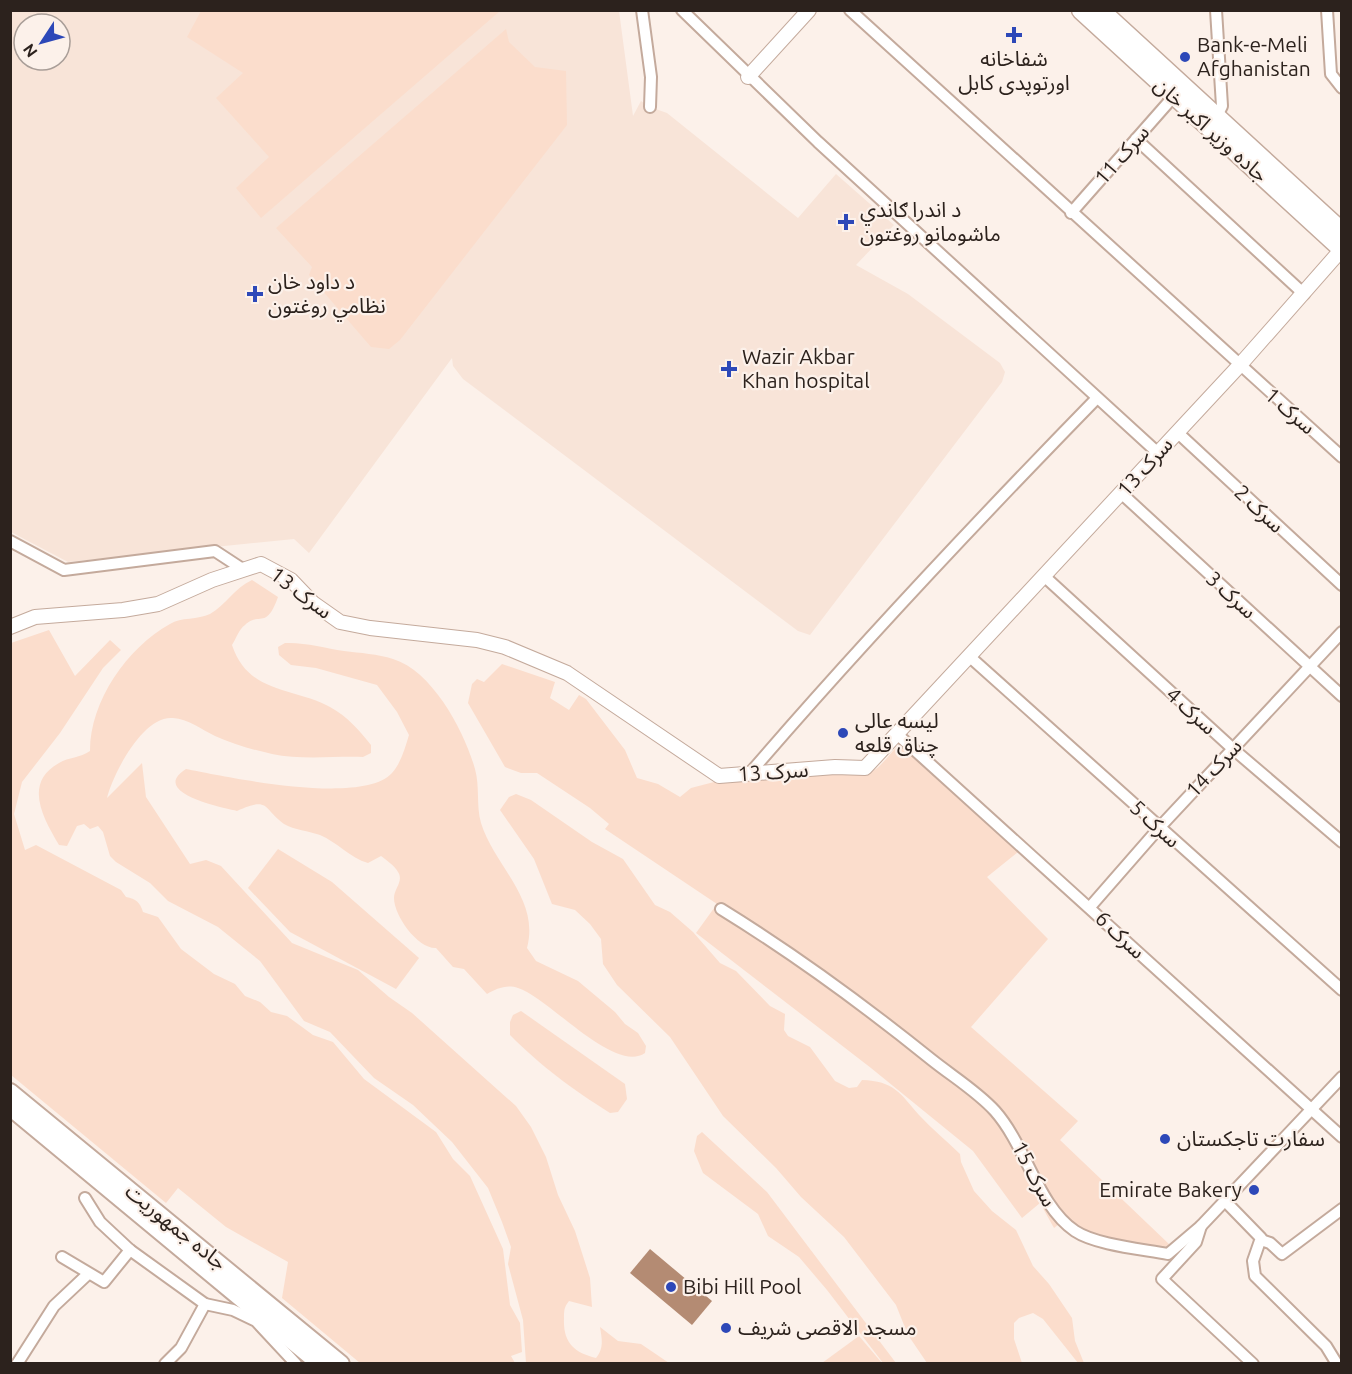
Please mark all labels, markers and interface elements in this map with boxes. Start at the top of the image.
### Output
north arrow [12,12,72,72]
marker: شفاخانه اورتوپدی کابل [1005,26,1023,44]
place label: Bank-e-Meli Afghanistan [1197,32,1311,80]
text: N [19,41,41,61]
place label: شفاخانه اورتوپدی کابل [958,46,1070,96]
marker: Bank-e-Meli Afghanistan [1178,50,1192,64]
street label: جاده وزیر اکبر خان [1149,72,1273,187]
street label: سرک 11 [1089,120,1154,190]
place label: د اندرا ګاندي ماشومانو روغتون [860,197,1001,246]
marker: د اندرا ګاندي ماشومانو روغتون [837,213,855,231]
place label: د داود خان نظامي روغتون [268,269,386,322]
marker: د داود خان نظامي روغتون [246,285,264,303]
place label: Wazir Akbar Khan hospital [742,344,870,392]
marker: Wazir Akbar Khan hospital [720,360,738,378]
street label: سرک 1 [1260,382,1321,439]
street label: سرک 13 [1112,432,1178,501]
street label: سرک 2 [1229,479,1289,538]
street label: سرک 13 [265,561,337,624]
street label: سرک 3 [1201,566,1262,624]
street label: سرک 4 [1161,682,1222,740]
place label: لیسه عالی چناق قلعه [855,708,939,758]
marker: لیسه عالی چناق قلعه [836,726,850,740]
street label: سرک 14 [1180,733,1247,802]
street label: سرک 13 [737,757,809,786]
street label: سرک 5 [1125,795,1186,853]
street label: سرک 6 [1090,905,1150,964]
place label: سفارت تاجکستان [1177,1126,1325,1151]
marker: سفارت تاجکستان [1158,1132,1172,1146]
street label: سرک 15 [1007,1137,1062,1211]
place label: Emirate Bakery [1099,1177,1242,1201]
street label: جاده جمهوریت [121,1178,232,1275]
marker: Emirate Bakery [1247,1183,1261,1197]
place label: Bibi Hill Pool [683,1274,802,1298]
marker: Bibi Hill Pool [664,1280,678,1294]
place label: مسجد الاقصی شریف [738,1315,917,1340]
marker: مسجد الاقصی شریف [719,1321,733,1335]

